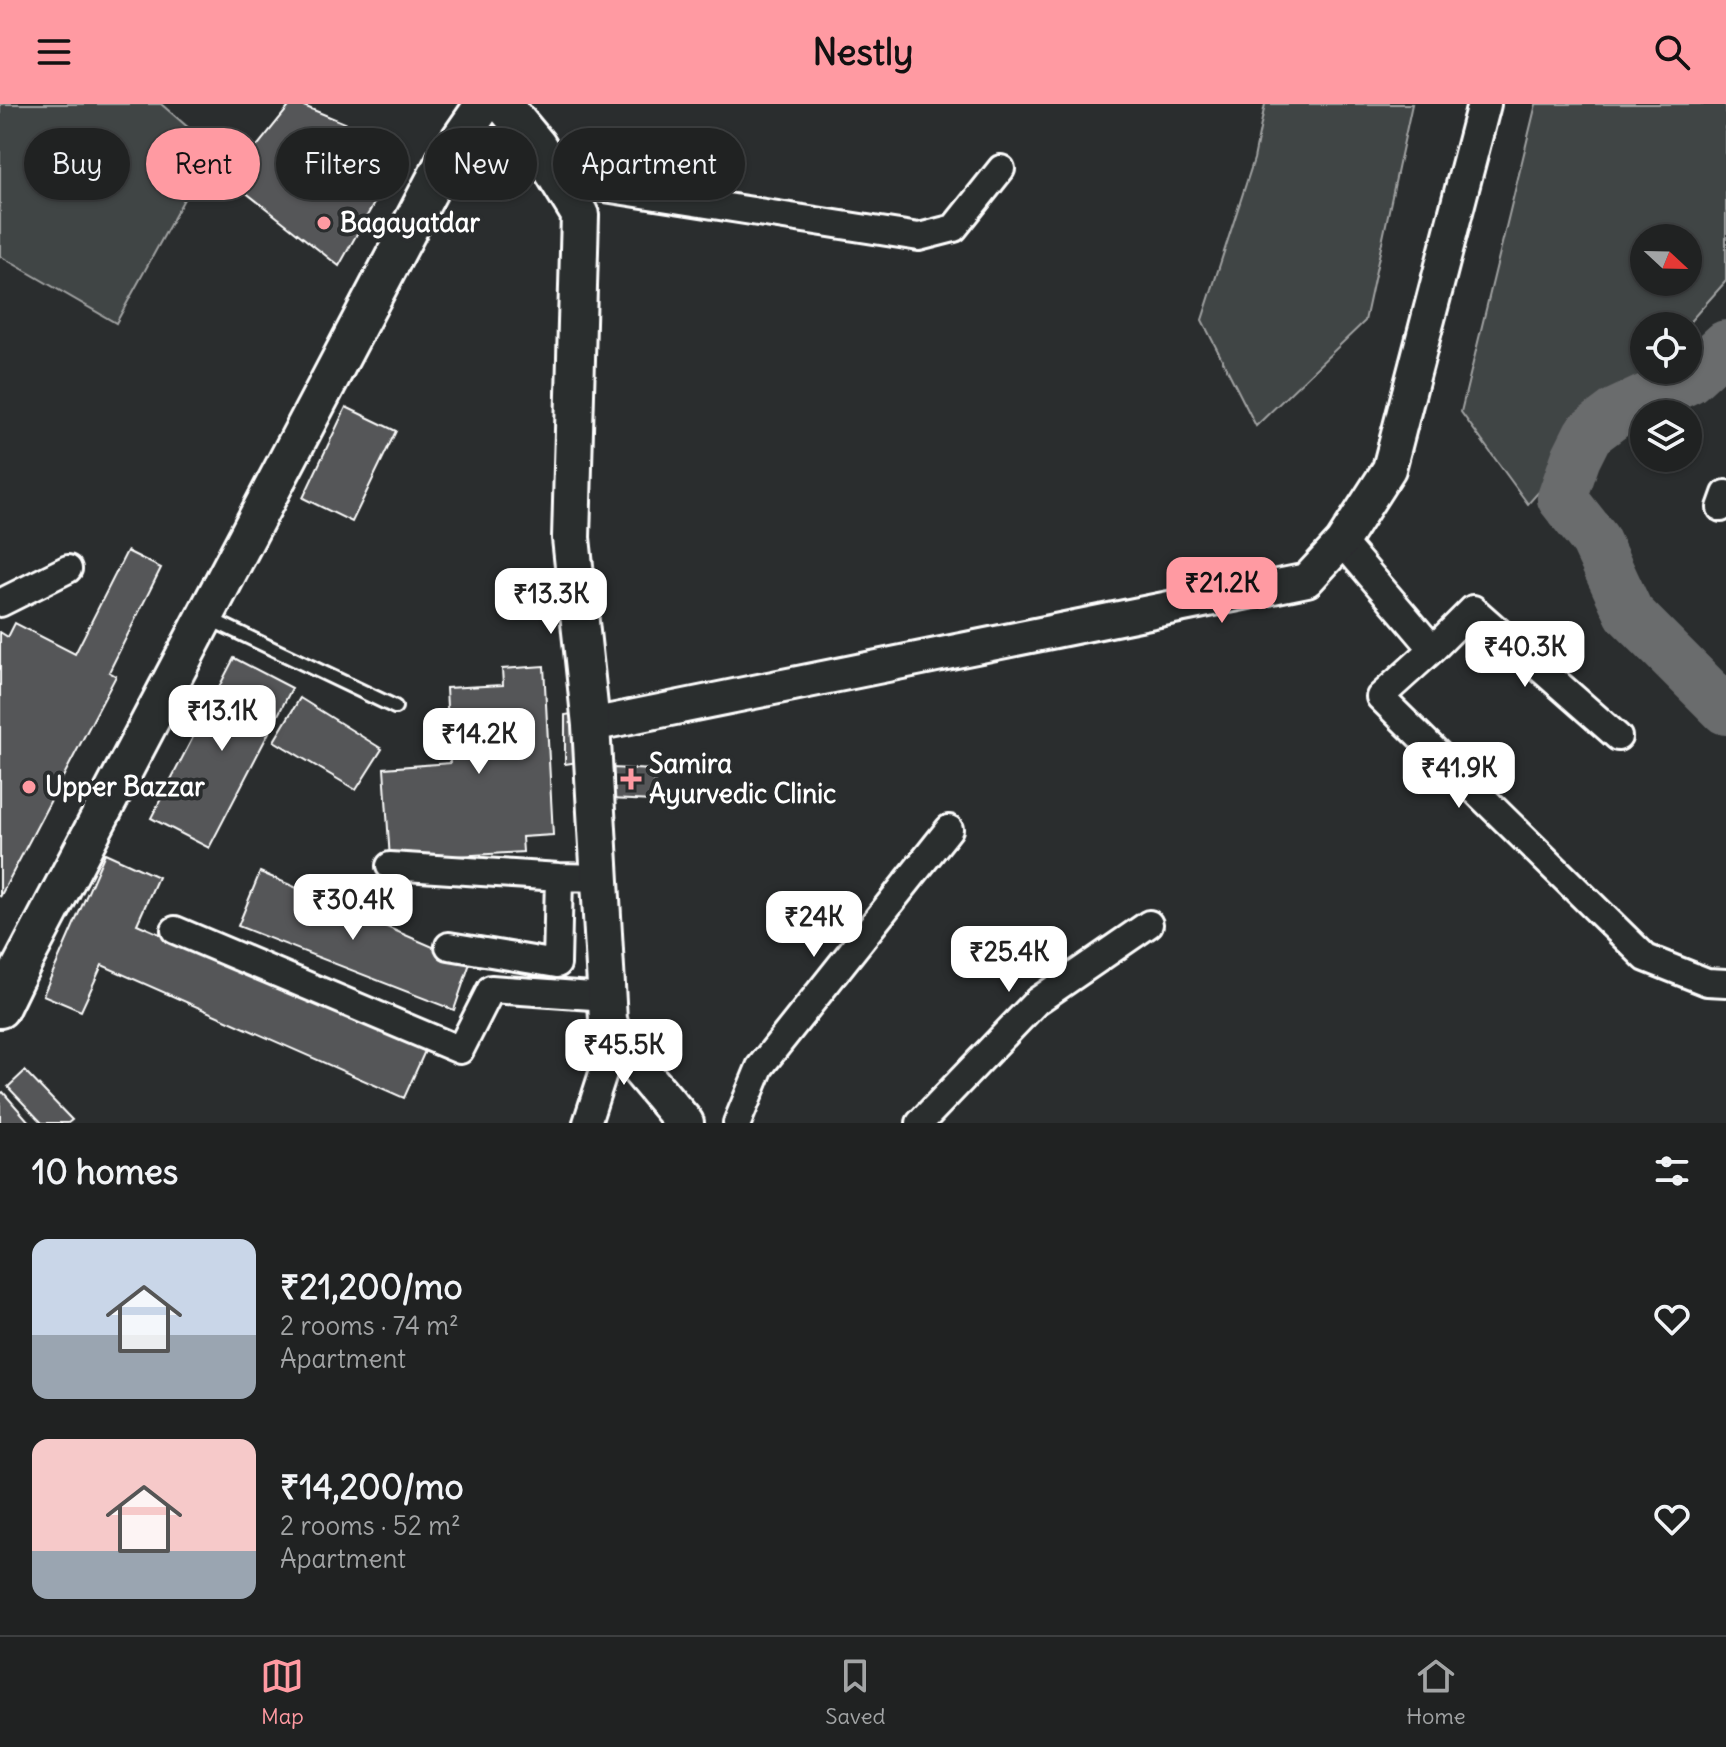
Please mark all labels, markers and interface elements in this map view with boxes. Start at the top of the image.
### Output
icon: menu [32,30,76,74]
text: Nestly [812,30,914,75]
icon: search [1650,30,1694,74]
chip: Buy [24,128,130,200]
chip: Rent [146,128,260,200]
chip: Filters [276,128,409,200]
chip: New [425,128,537,200]
chip: Apartment [553,128,745,200]
place label: Bagayatdar [340,206,481,239]
marker: Bagayatdar [315,214,333,232]
north arrow [1630,224,1702,296]
map controls [1630,224,1702,472]
button: locate [1630,312,1702,384]
button: layers [1630,400,1702,472]
pin: ₹21.2K [1157,557,1287,625]
text: ₹21.2K [1184,566,1260,599]
pin: ₹13.3K [486,568,616,636]
text: ₹13.3K [513,577,589,610]
pin: ₹40.3K [1460,621,1590,689]
text: ₹40.3K [1483,630,1567,663]
pin: ₹13.1K [157,685,287,753]
text: ₹13.1K [187,694,257,727]
pin: ₹14.2K [414,708,544,776]
text: ₹14.2K [441,717,517,750]
pin: ₹41.9K [1394,742,1524,810]
place label: Samira Ayurvedic Clinic [649,747,836,810]
text: ₹41.9K [1421,751,1497,784]
marker: Samira Ayurvedic Clinic [620,768,642,790]
place label: Upper Bazzar [45,770,205,803]
marker: Upper Bazzar [20,778,38,796]
pin: ₹30.4K [288,874,418,942]
text: ₹30.4K [312,883,394,916]
pin: ₹24K [767,891,861,959]
text: ₹24K [784,900,844,933]
pin: ₹25.4K [944,926,1074,994]
text: ₹25.4K [969,935,1049,968]
pin: ₹45.5K [559,1019,689,1087]
text: ₹45.5K [583,1028,665,1061]
icon: filters [1650,1149,1694,1193]
text: 10 homes [32,1150,178,1193]
text: ₹21,200/mo [280,1265,463,1308]
icon: home [96,1271,192,1367]
icon: heart [1650,1297,1694,1341]
text: 2 rooms · 74 m² [280,1309,459,1342]
text: Apartment [280,1342,406,1375]
text: ₹14,200/mo [280,1465,464,1508]
icon: home [96,1471,192,1567]
icon: heart [1650,1497,1694,1541]
text: 2 rooms · 52 m² [280,1509,461,1542]
text: Apartment [280,1542,406,1575]
tab: Map [260,1654,304,1730]
tab: Saved [825,1654,885,1730]
tab: Home [1406,1654,1466,1730]

